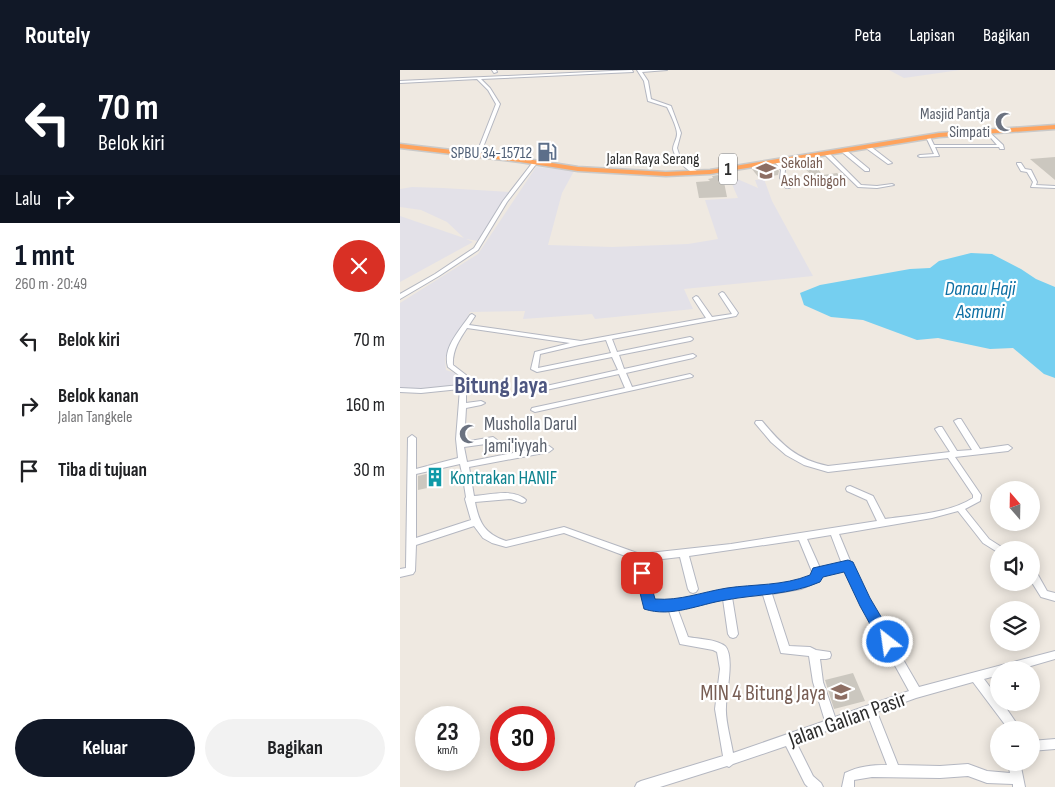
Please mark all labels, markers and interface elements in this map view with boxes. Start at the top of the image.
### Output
text: Routely [25,21,90,50]
text: Peta [854,25,882,46]
text: Lapisan [910,25,955,46]
text: Bagikan [983,25,1030,46]
text: 70 m [98,87,158,130]
icon: left [15,90,80,155]
place label: Masjid Pantja Simpati [920,105,990,142]
mosque icon: Masjid Pantja Simpati [994,111,1016,133]
text: Belok kiri [98,130,165,157]
fuel station icon: SPBU 34-15712 [536,141,558,163]
place label: SPBU 34-15712 [451,144,532,163]
street label: Jalan Raya Serang [606,150,699,169]
road number: 1 [719,154,737,185]
place label: Sekolah Ash Shibgoh [780,154,846,191]
school or university icon: Sekolah Ash Shibgoh [755,160,777,182]
icon: right [51,185,79,213]
text: Lalu [15,188,41,211]
text: 1 mnt [15,238,75,274]
button: close [333,240,385,292]
text: 260 m · 20:49 [15,275,87,294]
water label: Danau Haji Asmuni [945,277,1017,324]
icon: left [15,327,43,355]
text: Belok kiri [58,329,120,352]
text: 70 m [354,329,385,352]
district label: Bitung Jaya [454,371,548,400]
text: Belok kanan [58,385,139,408]
icon: right [15,392,43,420]
text: 160 m [346,394,385,417]
text: Jalan Tangkele [58,408,133,427]
place label: Musholla Darul Jami'iyyah [483,413,577,458]
mosque icon: Musholla Darul Jami'iyyah [458,423,480,445]
icon: arrive [15,457,43,485]
text: Tiba di tujuan [58,459,147,482]
text: 30 m [353,459,385,482]
building icon: Kontrakan HANIF [424,466,446,488]
place label: Kontrakan HANIF [450,467,557,490]
north arrow [990,481,1040,531]
map controls [990,481,1040,771]
button: sound [990,541,1040,591]
pin [621,552,663,594]
icon: arrive [628,559,656,587]
button: layers [990,601,1040,651]
position arrow [861,615,913,667]
button: + [990,661,1040,711]
place label: MIN 4 Bitung Jaya [700,680,826,707]
school or university icon: MIN 4 Bitung Jaya [830,681,852,703]
street label: Jalan Galian Pasir [784,686,910,754]
speed limit sign: 30 [490,706,555,771]
text: 23 [436,717,459,748]
button: Keluar [15,719,195,777]
button: Bagikan [205,719,385,777]
button: − [990,721,1040,771]
text: km/h [437,743,458,758]

